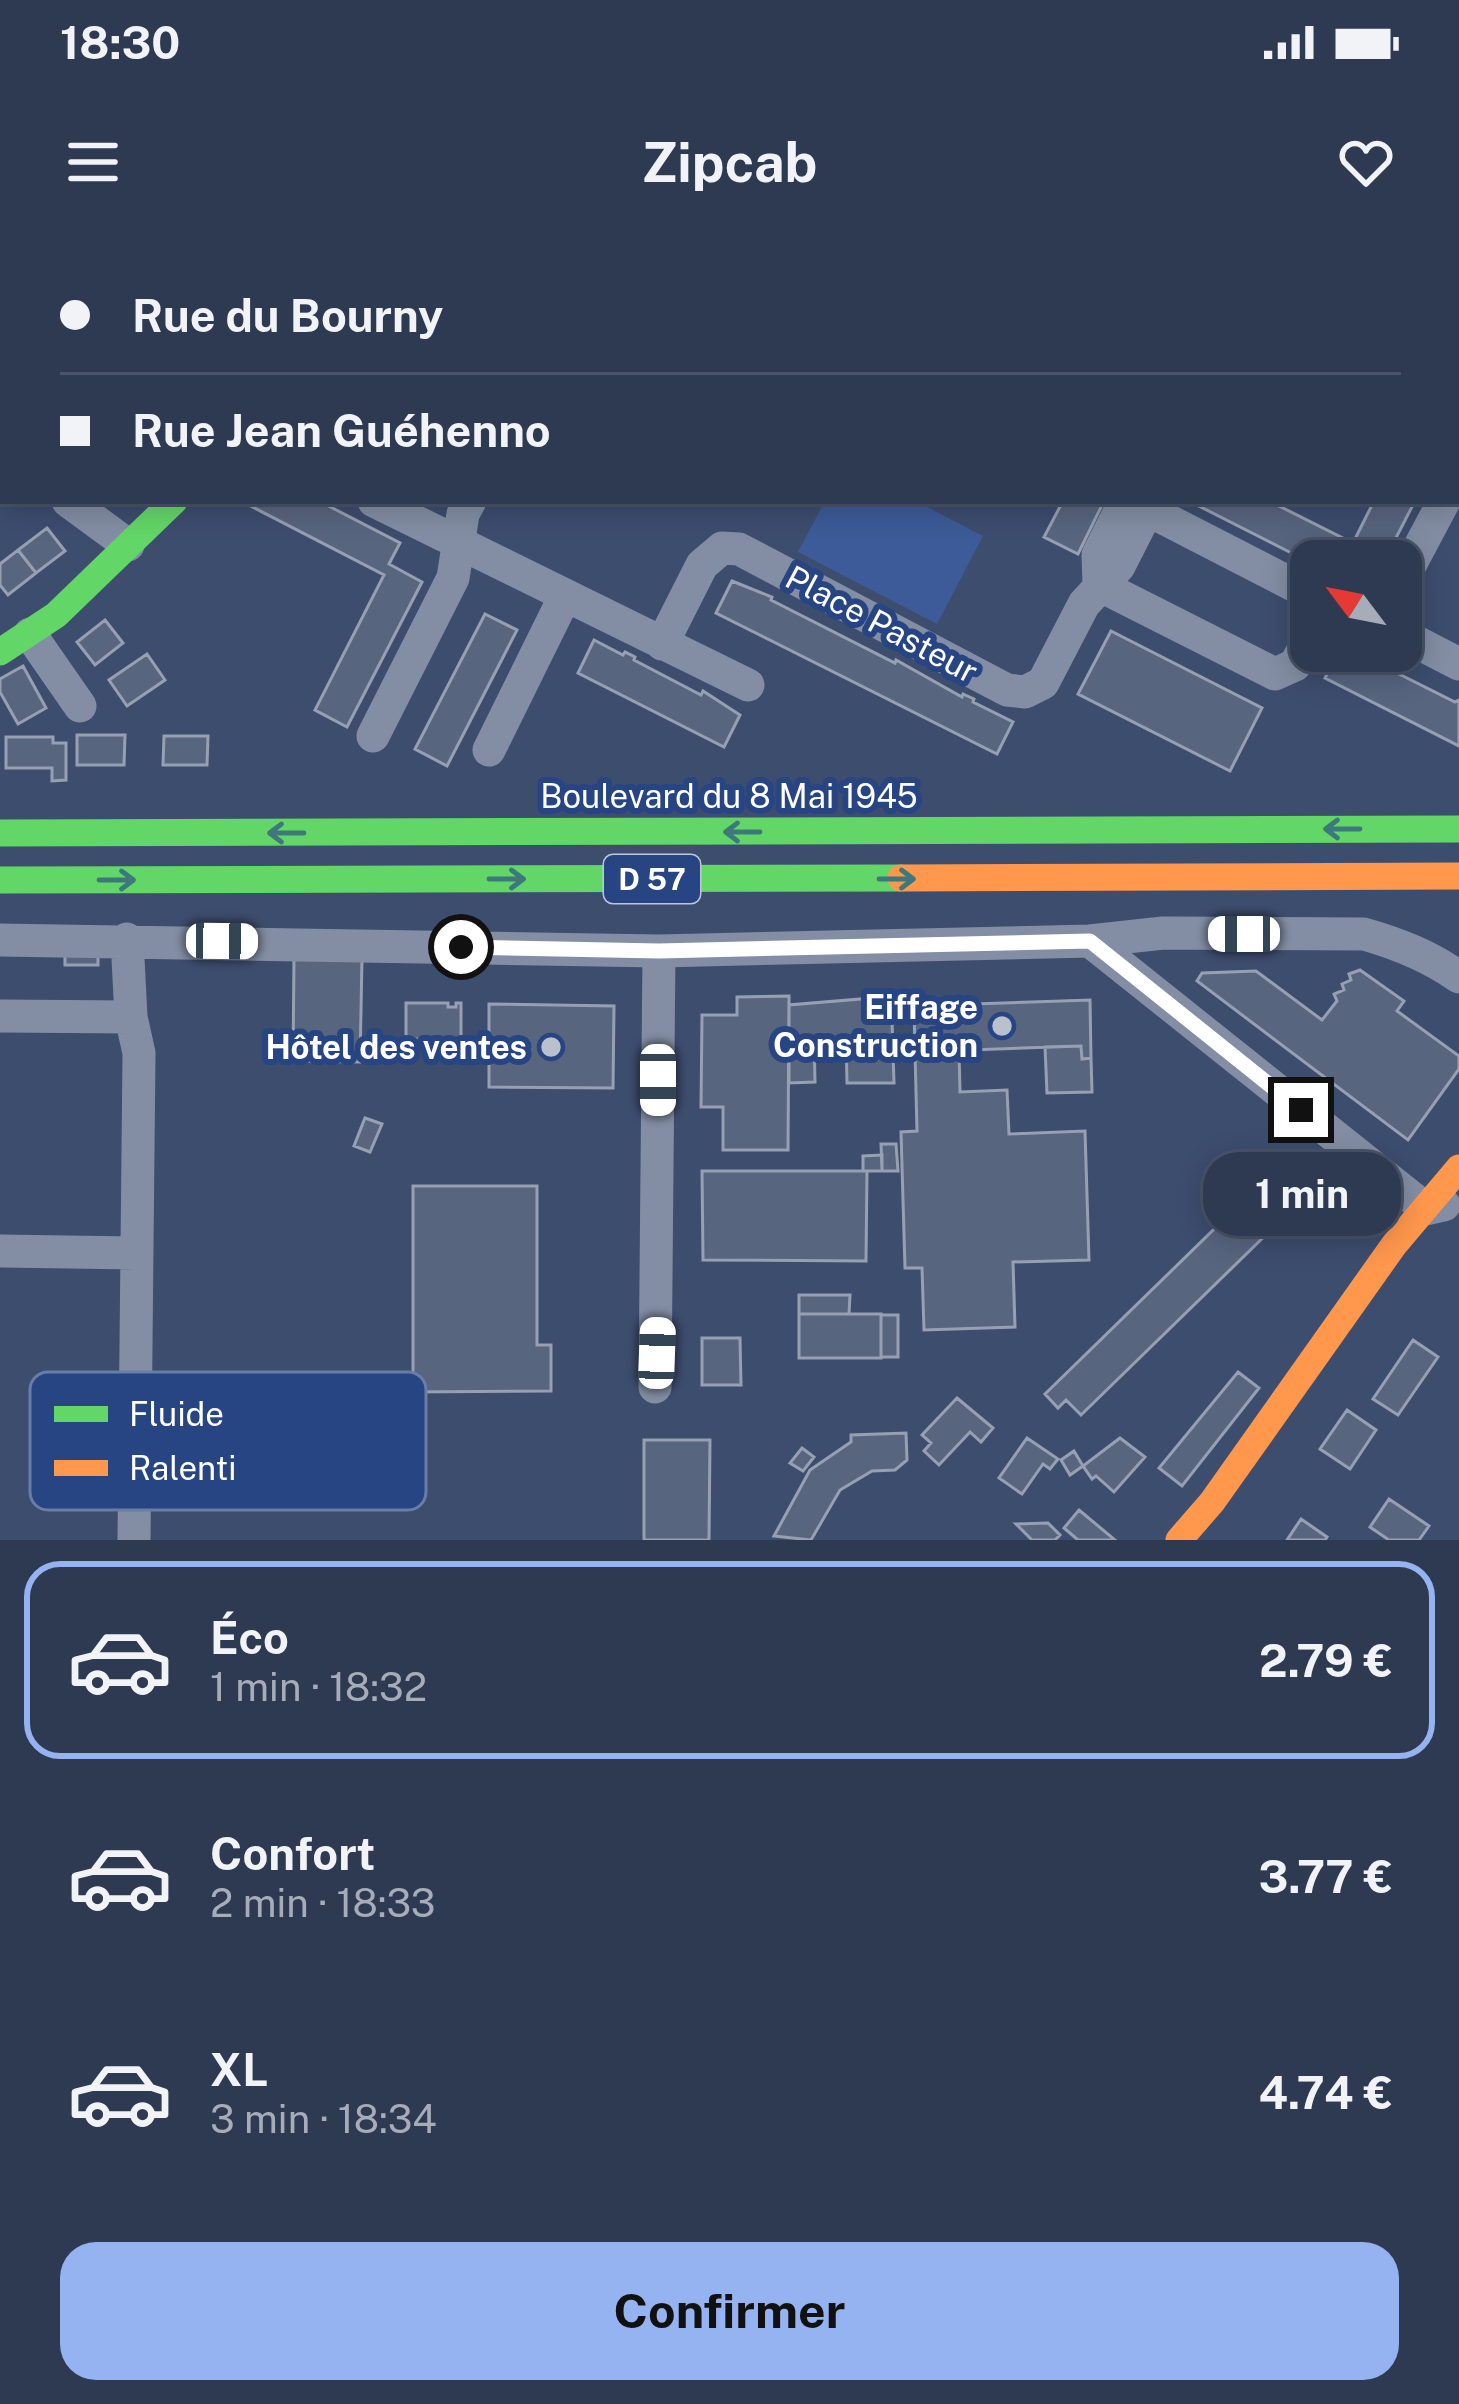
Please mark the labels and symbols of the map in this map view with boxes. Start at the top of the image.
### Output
north arrow [1290,540,1422,672]
street label: Place Pasteur [780,558,984,690]
street label: Boulevard du 8 Mai 1945 [540,777,918,815]
one-way arrow [1323,818,1362,840]
one-way arrow [723,821,762,843]
one-way arrow [267,822,306,844]
road number: D 57 [604,855,700,903]
one-way arrow [487,868,526,890]
one-way arrow [877,868,916,890]
one-way arrow [97,869,136,891]
car [1208,916,1280,952]
route start [434,920,488,974]
car [186,922,258,960]
place label: Eiffage Construction [773,988,978,1064]
marker: Eiffage Construction [989,1013,1015,1039]
place label: Hôtel des ventes [266,1028,527,1066]
marker: Hôtel des ventes [538,1034,564,1060]
car [640,1044,676,1116]
route end [1274,1083,1328,1137]
callout: 1 min [1202,1152,1400,1236]
car [638,1316,676,1390]
legend [30,1372,426,1510]
text: Fluide [129,1395,224,1433]
text: Ralenti [129,1449,236,1487]

